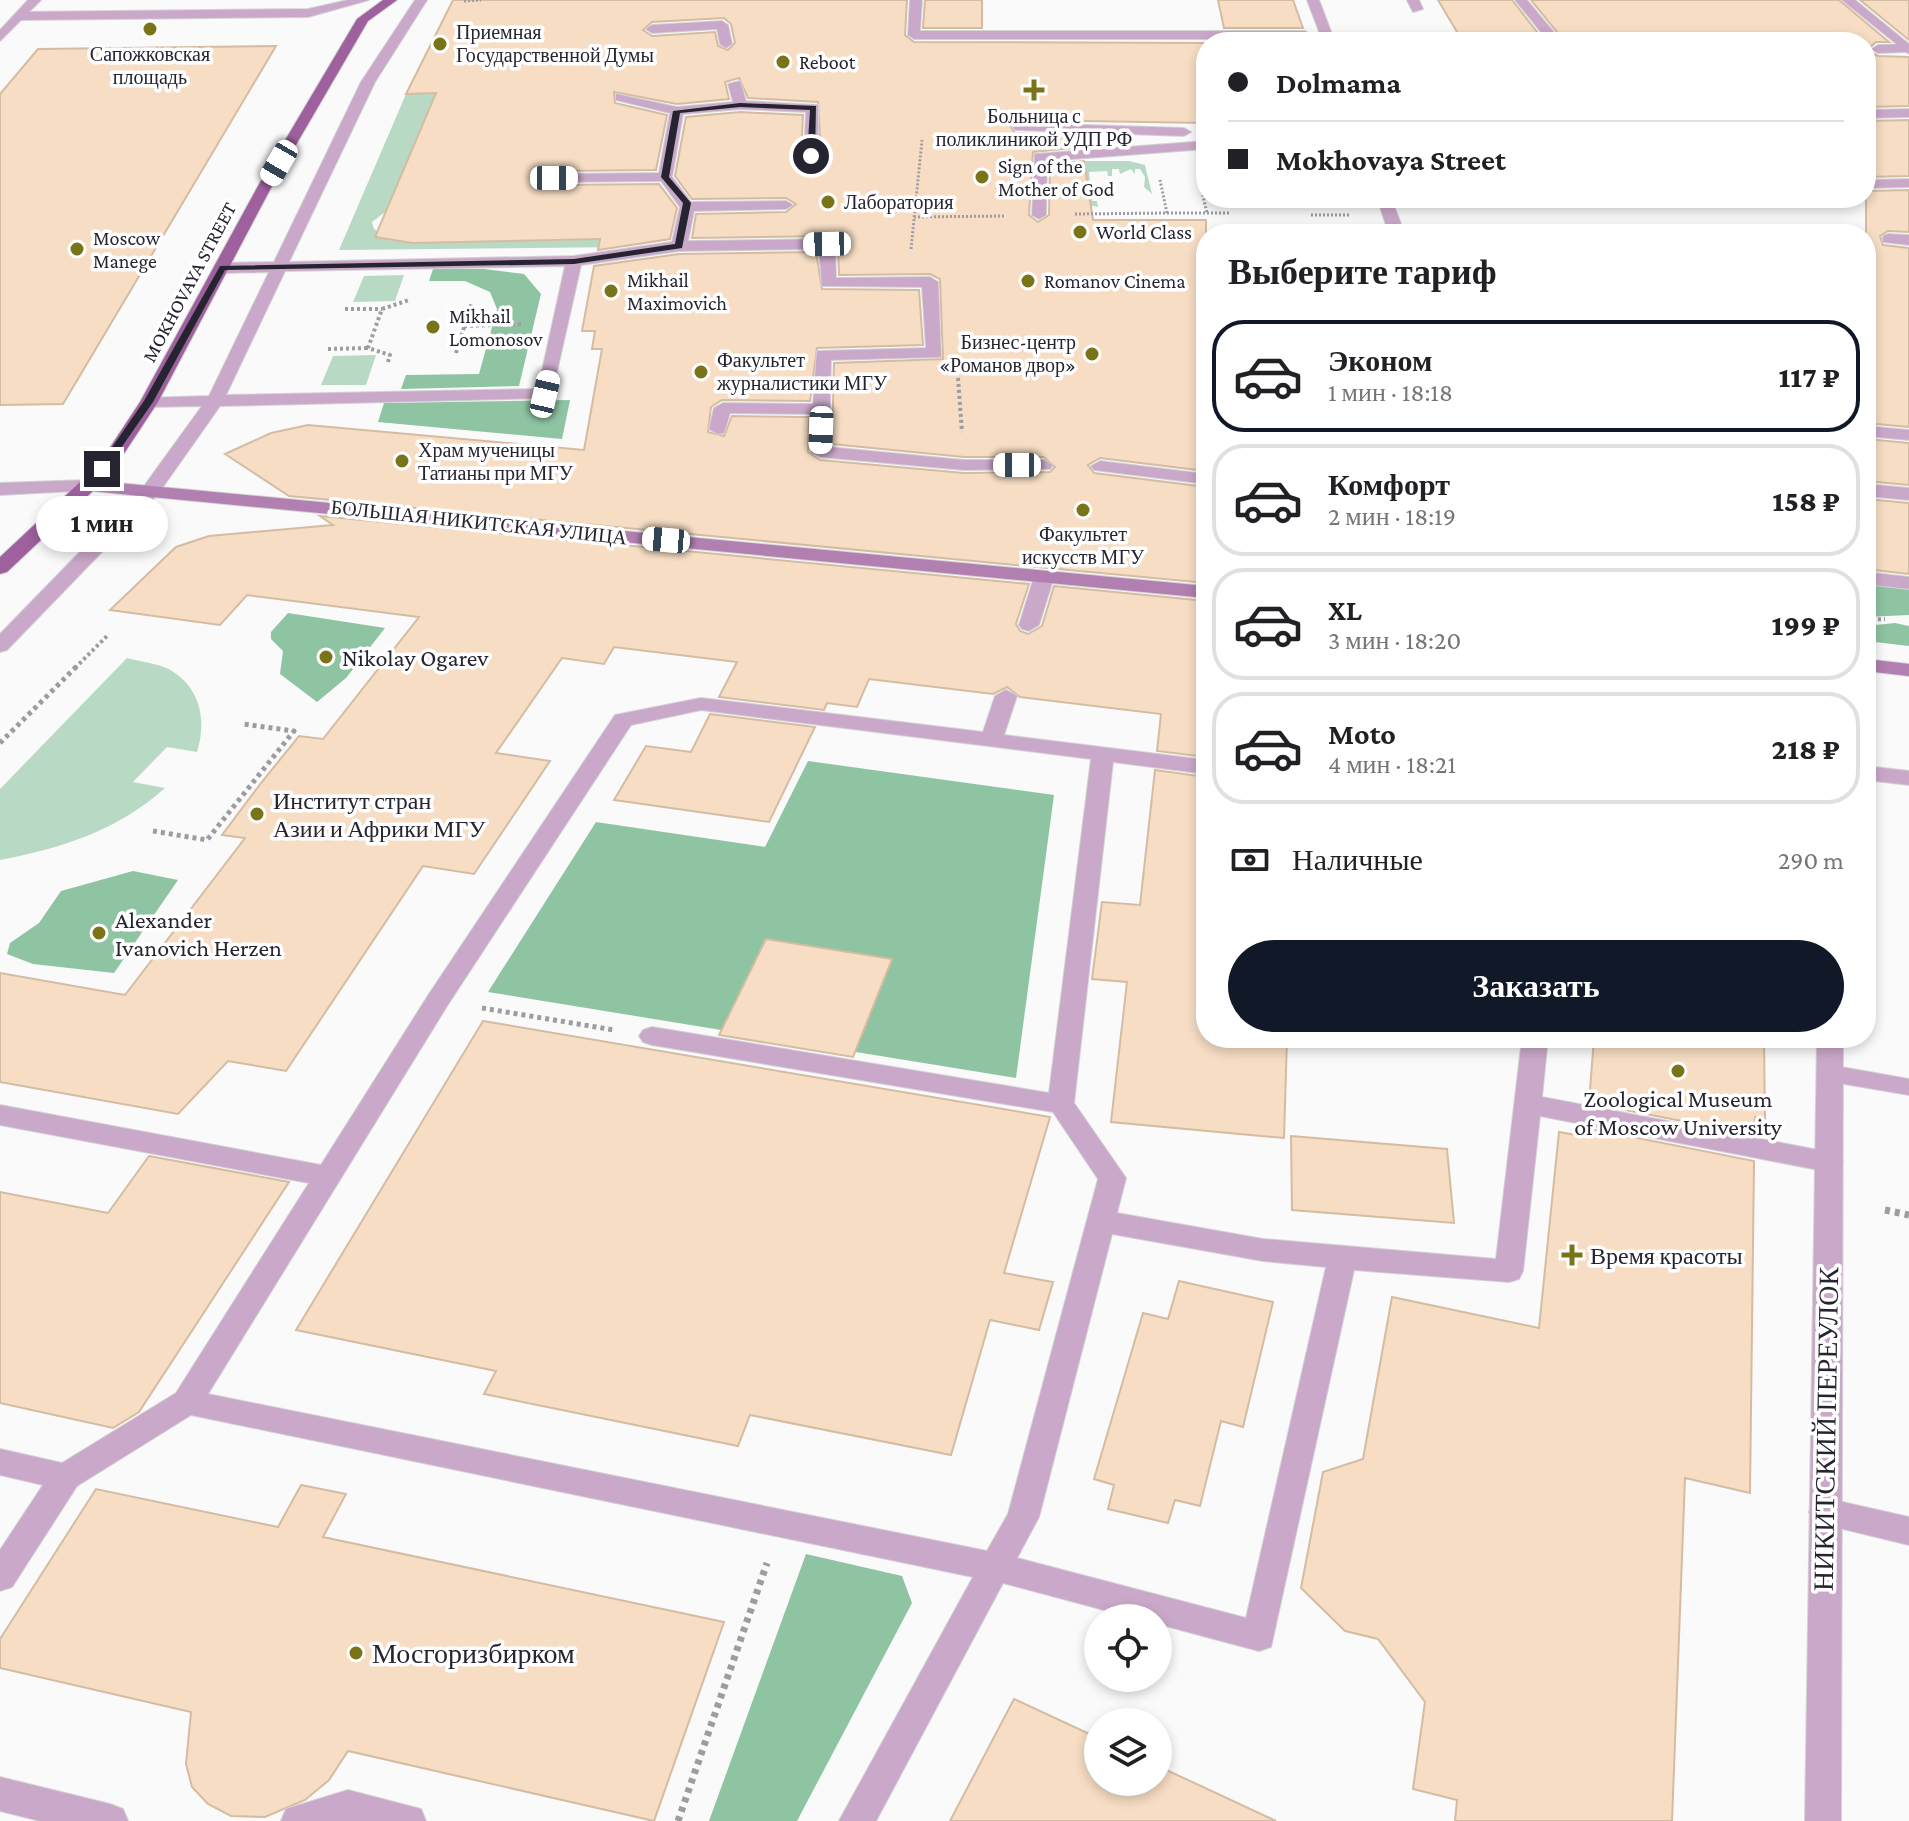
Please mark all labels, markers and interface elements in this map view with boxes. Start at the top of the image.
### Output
marker: Сапожковская площадь [141,20,159,38]
place label: Приемная Государственной Думы [456,21,654,67]
marker: Приемная Государственной Думы [431,35,449,53]
place label: Сапожковская площадь [90,43,210,89]
place label: Reboot [799,51,856,73]
marker: Reboot [774,53,792,71]
text: Dolmama [1276,66,1401,99]
marker: Больница с поликлиникой УДП РФ [1023,79,1045,101]
place label: Больница с поликлиникой УДП РФ [936,105,1132,151]
car [257,136,301,190]
route start [793,138,829,174]
text: Mokhovaya Street [1276,143,1506,176]
place label: Sign of the Mother of God [998,155,1115,200]
car [530,166,578,190]
marker: Sign of the Mother of God [973,168,991,186]
place label: Лаборатория [844,191,953,214]
marker: Лаборатория [819,193,837,211]
street label: MOKHOVAYA STREET [138,198,240,366]
place label: World Class [1096,221,1192,243]
marker: World Class [1071,223,1089,241]
place label: Moscow Manege [93,227,160,273]
car [803,232,851,256]
marker: Moscow Manege [68,240,86,258]
text: Выберите тариф [1228,252,1497,292]
place label: Mikhail Maximovich [627,269,727,314]
place label: Romanov Cinema [1044,270,1186,292]
marker: Romanov Cinema [1019,272,1037,290]
marker: Mikhail Maximovich [602,282,620,300]
place label: Mikhail Lomonosov [449,305,543,350]
marker: Mikhail Lomonosov [424,318,442,336]
place label: Бизнес-центр «Романов двор» [939,331,1076,377]
icon: car [1232,340,1304,412]
text: Эконом [1328,344,1432,377]
marker: Бизнес-центр «Романов двор» [1083,345,1101,363]
place label: Факультет журналистики МГУ [716,349,888,395]
text: 117 ₽ [1779,360,1840,393]
marker: Факультет журналистики МГУ [692,363,710,381]
car [528,368,562,420]
text: 1 мин · 18:18 [1328,378,1453,407]
car [808,406,834,454]
place label: Храм мученицы Татианы при МГУ [418,439,574,485]
route end [84,451,120,487]
marker: Храм мученицы Татианы при МГУ [393,452,411,470]
car [993,453,1041,477]
icon: car [1232,464,1304,536]
text: Комфорт [1328,468,1450,501]
text: 158 ₽ [1772,484,1840,517]
street label: БОЛЬШАЯ НИКИТСКАЯ УЛИЦА [330,496,629,550]
callout: 1 мин [36,497,168,553]
marker: Факультет искусств МГУ [1074,501,1092,519]
text: 2 мин · 18:19 [1328,502,1456,531]
text: 1 мин [71,509,133,538]
place label: Факультет искусств МГУ [1022,523,1145,569]
car [641,526,691,554]
icon: car [1232,588,1304,660]
text: XL [1328,593,1362,626]
text: 199 ₽ [1772,608,1840,641]
text: 3 мин · 18:20 [1328,626,1461,655]
place label: Nikolay Ogarev [342,644,489,671]
marker: Nikolay Ogarev [317,648,335,666]
icon: car [1232,712,1304,784]
text: Moto [1328,717,1396,750]
text: 218 ₽ [1771,732,1840,765]
text: 4 мин · 18:21 [1328,750,1456,779]
place label: Институт стран Азии и Африки МГУ [273,787,485,842]
marker: Институт стран Азии и Африки МГУ [248,805,266,823]
icon: cash [1228,838,1272,882]
text: Наличные [1292,843,1423,876]
text: 290 m [1778,846,1844,875]
place label: Alexander Ivanovich Herzen [115,906,282,961]
marker: Alexander Ivanovich Herzen [90,924,108,942]
button: Заказать [1228,940,1844,1032]
marker: Zoological Museum of Moscow University [1669,1062,1687,1080]
place label: Zoological Museum of Moscow University [1574,1085,1783,1140]
place label: Время красоты [1590,1242,1743,1269]
marker: Время красоты [1561,1244,1583,1266]
street label: НИКИТСКИЙ ПЕРЕУЛОК [1808,1266,1844,1591]
map controls [1084,1604,1172,1796]
button: locate [1084,1604,1172,1692]
place label: Мосгоризбирком [372,1638,575,1669]
marker: Мосгоризбирком [347,1644,365,1662]
button: layers [1084,1708,1172,1796]

